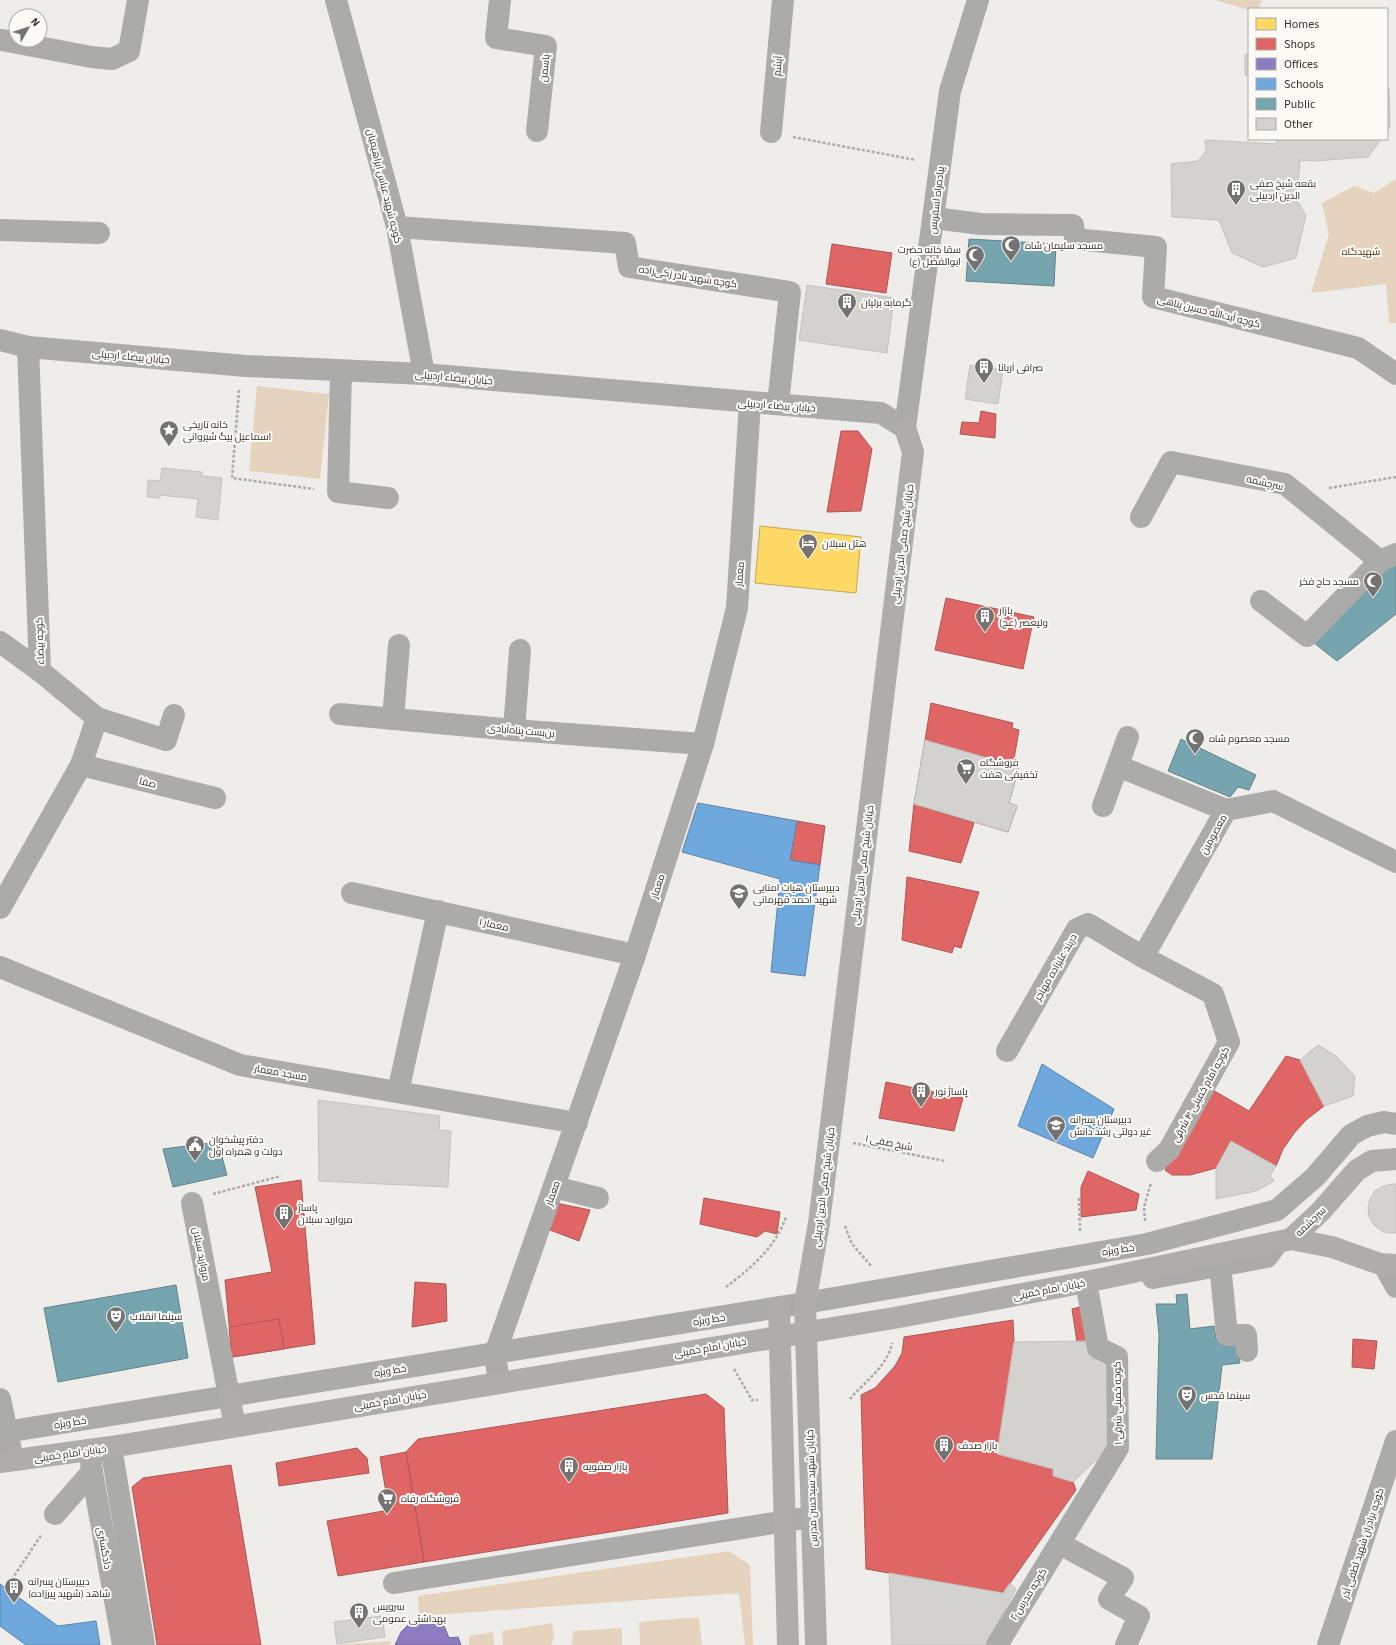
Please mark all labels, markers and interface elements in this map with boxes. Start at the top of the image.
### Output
north arrow [8,8,48,48]
legend [1248,8,1388,140]
text: N [27,14,44,30]
text: Homes [1284,16,1319,33]
text: Shops [1284,36,1315,53]
street label: یاسمن [537,53,553,83]
street label: آیشم [770,55,786,77]
text: Offices [1284,56,1318,73]
text: Schools [1284,76,1324,93]
text: Public [1284,96,1316,113]
text: Other [1284,116,1314,133]
street label: کوچه شهید عباس ابراهیمیان [363,127,405,245]
street label: پیاده‌راه اسفریس [926,165,948,235]
place label: بقعه شیخ صفی الدین اردبیلی [1250,177,1316,203]
building icon: بقعه شیخ صفی الدین اردبیلی [1225,178,1247,206]
mosque icon: مسجد سلیمان شاه [1000,234,1022,262]
place label: مسجد سلیمان شاه [1025,239,1103,253]
place label: سقا خانه حضرت ابوالفضل (ع) [898,243,961,269]
mosque icon: سقا خانه حضرت ابوالفضل (ع) [964,244,986,272]
park label: شهیدگاه [1342,245,1380,259]
street label: کوچه شهید نادر زکی‌زاده [638,262,738,292]
building icon: گرمابه برلیان [836,291,858,319]
street label: کوچه آیت‌الله حسین پناهی [1156,291,1262,332]
place label: گرمابه برلیان [861,296,912,310]
street label: خیابان بیضاء اردبیلی [91,347,170,367]
building icon: صرافی آریانا [973,356,995,384]
place label: صرافی آریانا [998,361,1043,375]
street label: خیابان بیضاء اردبیلی [414,368,493,388]
street label: خیابان بیضاء اردبیلی [738,396,816,416]
place label: خانه تاریخی اسماعیل بیگ شیروانی [183,418,271,444]
place icon: خانه تاریخی اسماعیل بیگ شیروانی [158,419,180,447]
street label: سرچشمه [1245,472,1285,494]
street label: خیابان شیخ صفی الدین اردبیلی [889,483,917,605]
hotel icon: هتل سبلان [797,532,819,560]
place label: هتل سبلان [822,537,867,551]
street label: معمار [732,561,748,588]
mosque icon: مسجد حاج فخر [1362,570,1384,598]
place label: مسجد حاج فخر [1298,575,1359,589]
place label: بازار ولیعصر (عج) [998,604,1048,630]
building icon: بازار ولیعصر (عج) [974,605,996,633]
street label: کوچه بیضاء [32,617,48,665]
street label: بن‌بست پناه‌آبادی [487,721,555,741]
mosque icon: مسجد معصوم شاه [1184,727,1206,755]
place label: مسجد معصوم شاه [1209,732,1290,746]
place label: فروشگاه تخفیفی هفت [980,756,1038,782]
supermarket icon: فروشگاه تخفیفی هفت [955,757,977,785]
street label: صفا [138,774,158,792]
street label: خیابان شیخ صفی الدین اردبیلی [849,804,877,926]
street label: معصومین [1197,812,1231,857]
street label: معمار [647,872,668,901]
place label: دبیرستان هیات امنایی شهید احمد قهرمانی [753,881,840,907]
school or university icon: دبیرستان هیات امنایی شهید احمد قهرمانی [728,882,750,910]
street label: معمار ۱ [478,915,510,935]
street label: دربند علیزاده مهاجر [1030,931,1081,1004]
street label: کوچه امام خمینی ۴ شرقی [1169,1044,1233,1145]
street label: مسجد معمار [252,1061,308,1085]
building icon: پاساژ نور [910,1080,932,1108]
place label: پاساژ نور [934,1085,968,1099]
place label: دبیرستان پسرانه غیر دولتی رشد دانش [1070,1113,1152,1139]
school or university icon: دبیرستان پسرانه غیر دولتی رشد دانش [1045,1114,1067,1142]
street label: خیابان شیخ صفی الدین اردبیلی [810,1126,838,1248]
street label: شیخ صفی ۱ [864,1132,914,1154]
place label: دفتر پیشخوان دولت و همراه اول [209,1133,283,1159]
public building icon: دفتر پیشخوان دولت و همراه اول [184,1134,206,1162]
street label: معمار [542,1179,564,1208]
place label: پاساژ مروارید سبلان [297,1201,353,1227]
building icon: پاساژ مروارید سبلان [273,1202,295,1230]
street label: سرچشمه [1292,1204,1329,1240]
street label: مروارید سبلان [189,1226,213,1282]
street label: خط ویژه [1101,1241,1135,1259]
street label: خیابان امام خمینی [1012,1276,1086,1304]
theatre icon: سینما انقلاب [105,1305,127,1333]
place label: سینما انقلاب [130,1310,182,1324]
street label: خط ویژه [692,1311,726,1329]
street label: خیابان امام خمینی [673,1335,747,1361]
street label: کوچه خمینی شرقی ۱ [1110,1361,1126,1445]
street label: خط ویژه [373,1362,407,1380]
theatre icon: سینما قدس [1176,1384,1198,1412]
street label: خیابان امام خمینی [353,1388,427,1414]
place label: سینما قدس [1201,1389,1250,1403]
street label: خط ویژه [53,1414,87,1432]
street label: خیابان شهید سیدحسن مدرس [803,1429,821,1547]
building icon: بازار صدف [933,1434,955,1462]
place label: بازار صدف [958,1439,997,1453]
street label: خیابان امام خمینی [33,1442,107,1466]
building icon: بازار صفویه [558,1455,580,1483]
place label: بازار صفویه [583,1460,627,1474]
street label: کوچه برادران شهید لطفی آذر [1338,1486,1387,1601]
supermarket icon: فروشگاه رفاه [376,1487,398,1515]
place label: فروشگاه رفاه [401,1492,459,1506]
street label: دادگستری [93,1526,115,1571]
street label: کوچه مدرس ۲ [1007,1566,1050,1623]
place label: دبیرستان پسرانه شاهد (شهید پیرزاده) [28,1575,110,1601]
building icon: دبیرستان پسرانه شاهد (شهید پیرزاده) [3,1576,25,1604]
place label: سرویس بهداشتی عمومی [373,1600,446,1626]
building icon: سرویس بهداشتی عمومی [348,1601,370,1629]

